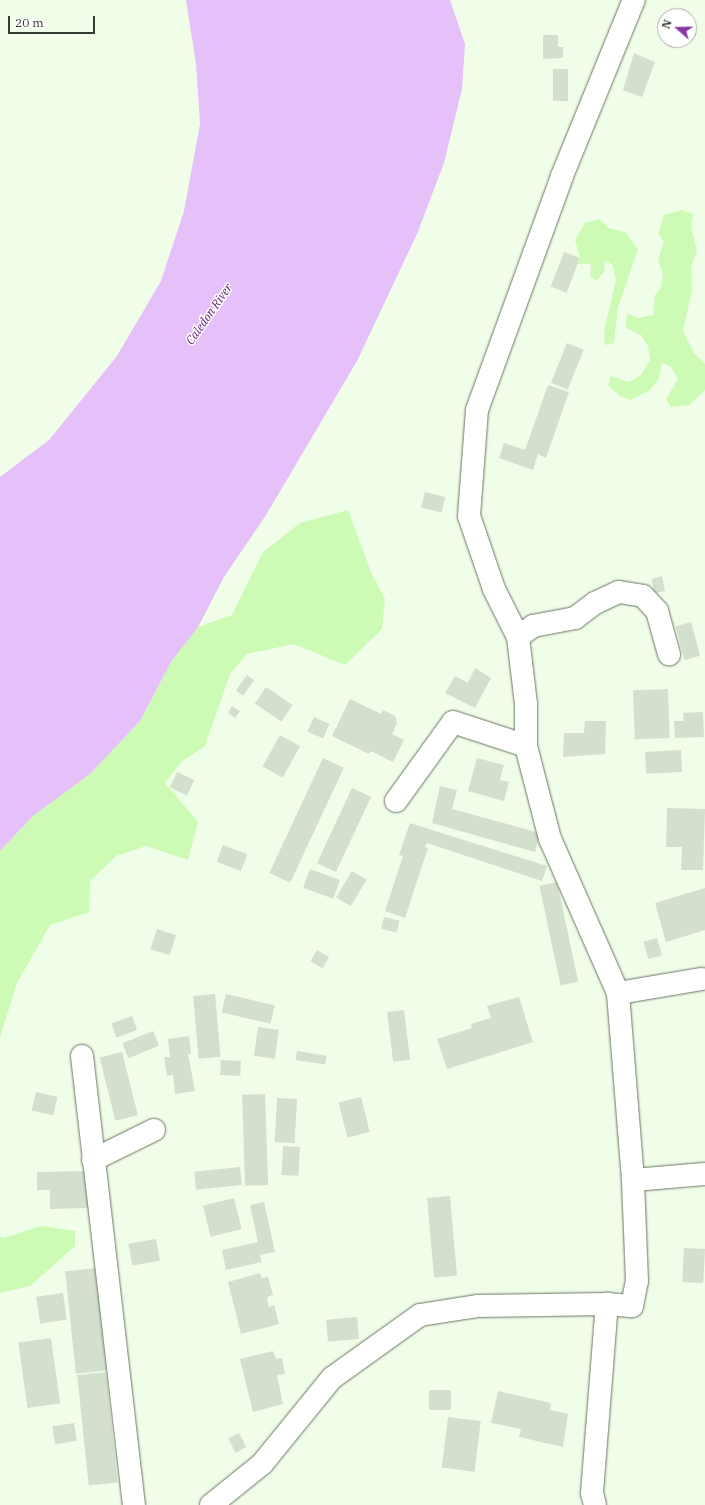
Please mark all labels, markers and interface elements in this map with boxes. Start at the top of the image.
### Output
scale bar [10,8,97,34]
north arrow [657,8,697,48]
text: 20 m [15,15,44,30]
text: N [659,18,675,31]
water label: Caledon River [183,281,235,347]

